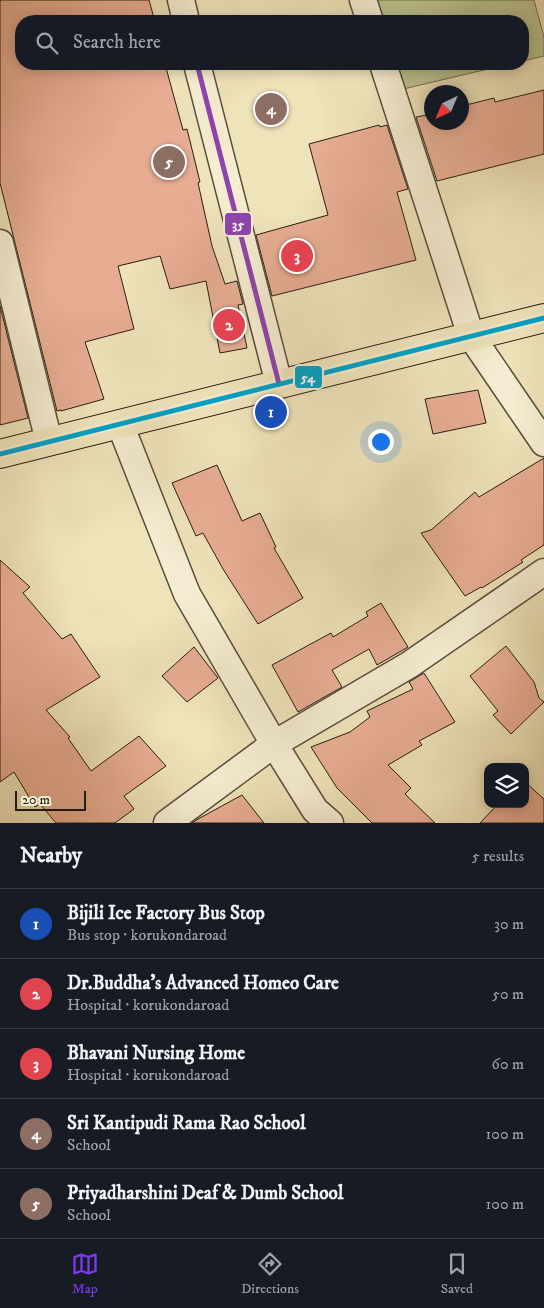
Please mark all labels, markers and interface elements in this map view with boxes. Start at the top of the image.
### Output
search box [15,15,529,70]
icon: search [33,29,61,57]
text: Search here [73,31,161,54]
north arrow [424,85,469,130]
pin: 4 [255,90,287,128]
pin: 5 [153,143,185,181]
line badge: 35 [224,212,252,236]
text: 35 [232,216,244,234]
pin: 3 [281,237,313,275]
pin: 2 [213,306,245,344]
line badge: 54 [294,365,323,389]
text: 54 [300,369,316,387]
pin: 1 [255,393,287,431]
your location [368,429,394,455]
map controls [484,763,529,808]
button: layers [484,763,529,808]
scale bar [15,788,86,811]
text: 20 m [22,791,50,809]
text: Nearby [20,843,82,869]
text: 5 results [472,846,524,866]
text: Bijili Ice Factory Bus Stop [67,902,265,925]
text: 1 [33,914,39,934]
text: 30 m [494,914,524,934]
text: Bus stop · korukondaroad [67,925,227,945]
text: Dr.Buddha's Advanced Homeo Care [67,972,339,995]
text: 2 [32,984,40,1004]
text: 50 m [492,984,524,1004]
text: Hospital · korukondaroad [67,995,229,1015]
text: Bhavani Nursing Home [67,1042,245,1065]
text: 3 [33,1054,39,1074]
text: 60 m [492,1054,524,1074]
text: Hospital · korukondaroad [67,1065,229,1085]
text: Sri Kantipudi Rama Rao School [67,1112,306,1135]
text: 4 [31,1124,41,1144]
text: 100 m [486,1124,524,1144]
text: School [67,1135,111,1155]
text: Priyadharshini Deaf & Dumb School [67,1182,343,1205]
text: 5 [32,1194,40,1214]
text: 100 m [486,1194,524,1214]
text: School [67,1205,111,1225]
tab: Map [71,1250,99,1298]
tab: Directions [241,1250,299,1298]
tab: Saved [441,1250,473,1298]

